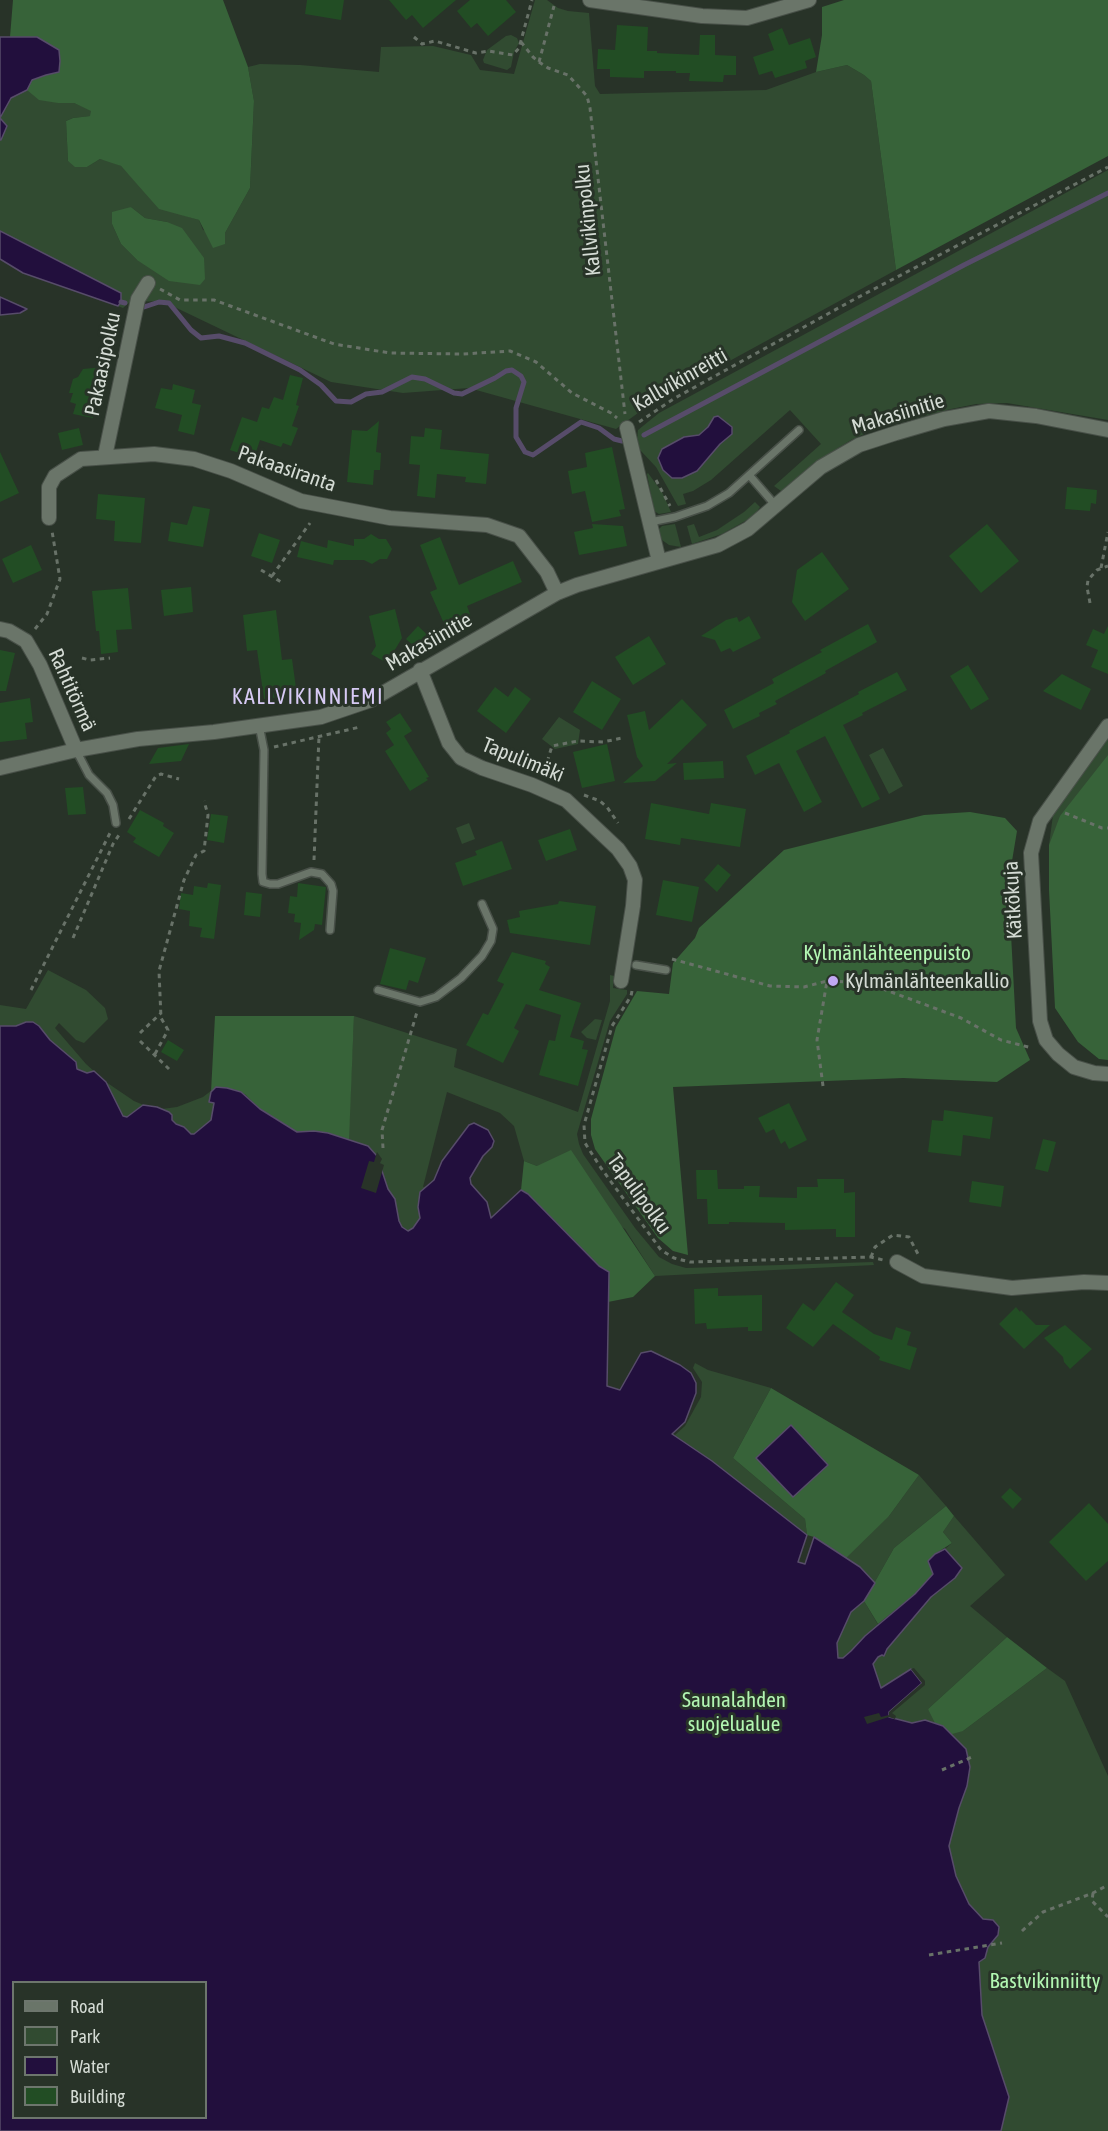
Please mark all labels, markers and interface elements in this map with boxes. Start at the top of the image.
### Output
street label: Kallvikinpolku [570,163,606,277]
street label: Pakaasipolku [80,310,126,418]
street label: Kallvikinreitti [628,343,732,417]
street label: Makasiinitie [849,388,947,440]
street label: Pakaasiranta [235,440,339,498]
street label: Makasiinitie [381,607,477,677]
street label: Rahtitörmä [43,645,101,735]
district label: KALLVIKINNIEMI [232,684,384,710]
street label: Tapulimäki [478,732,568,788]
street label: Kätkökuja [998,860,1028,940]
park label: Kylmänlähteenpuisto [803,940,971,966]
place label: Kylmänlähteenkallio [845,968,1009,994]
marker: Kylmänlähteenkallio [826,974,840,988]
street label: Tapulipolku [602,1149,676,1239]
park label: Saunalahden suojelualue [682,1687,786,1737]
park label: Bastvikinniitty [990,1968,1100,1994]
legend [12,1981,207,2119]
text: Road [70,1996,104,2017]
text: Park [70,2026,100,2047]
text: Water [70,2056,109,2077]
text: Building [70,2086,125,2107]

